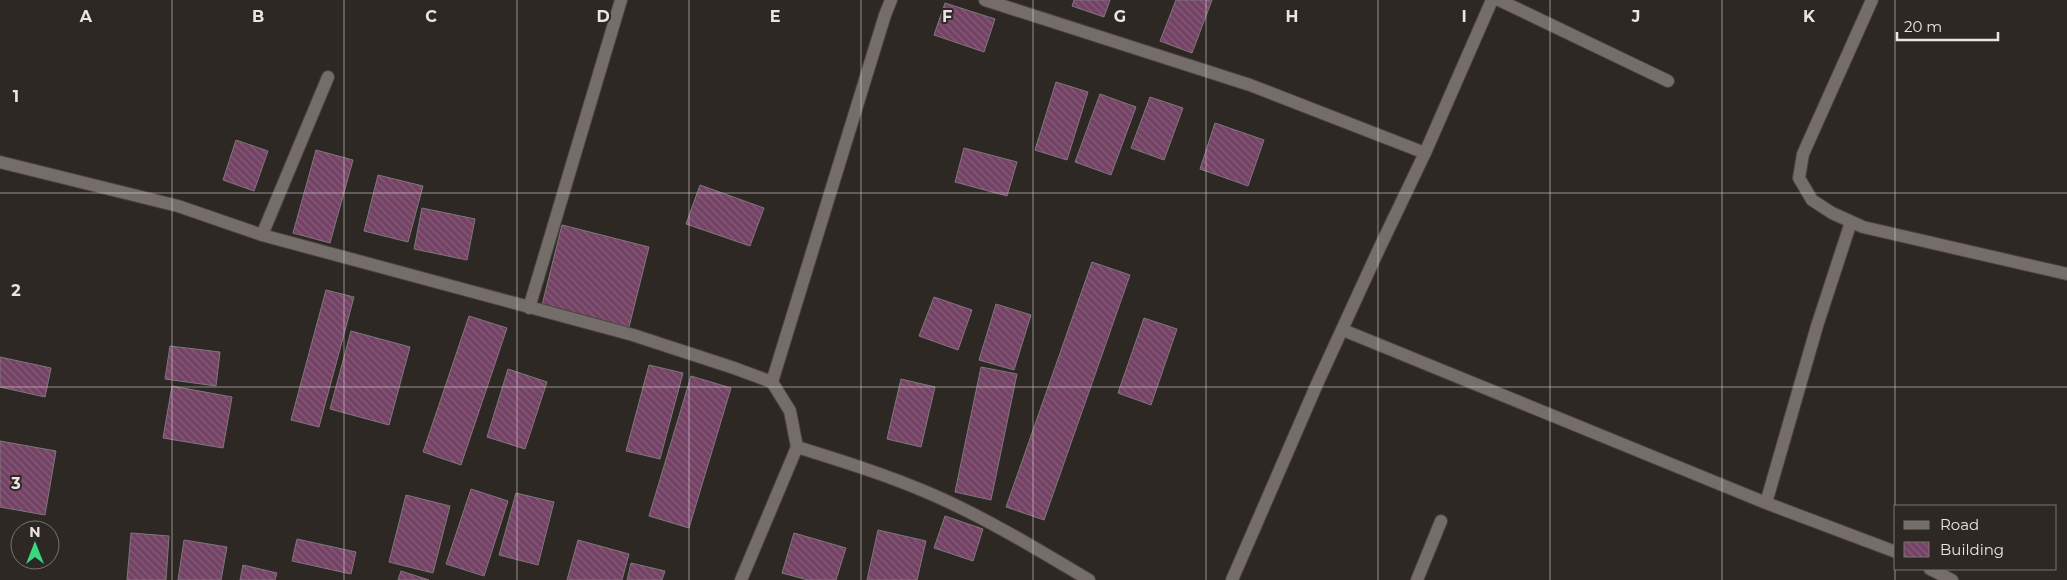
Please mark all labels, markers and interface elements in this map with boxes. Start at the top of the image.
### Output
text: A [79,7,93,26]
text: B [252,7,264,26]
text: C [425,7,437,26]
text: D [596,7,610,26]
text: E [770,7,780,26]
text: F [942,7,952,26]
text: G [1114,7,1126,26]
text: H [1286,7,1298,26]
text: I [1461,7,1467,26]
text: J [1631,7,1640,26]
text: K [1803,7,1816,26]
scale bar [1897,10,1998,42]
text: 20 m [1904,17,1942,36]
text: 1 [13,87,19,106]
text: 2 [11,281,21,300]
text: 3 [10,474,21,493]
legend [1894,505,2057,570]
text: Road [1940,515,1979,534]
north arrow [10,520,60,570]
text: N [29,523,41,541]
text: Building [1940,540,2004,559]

